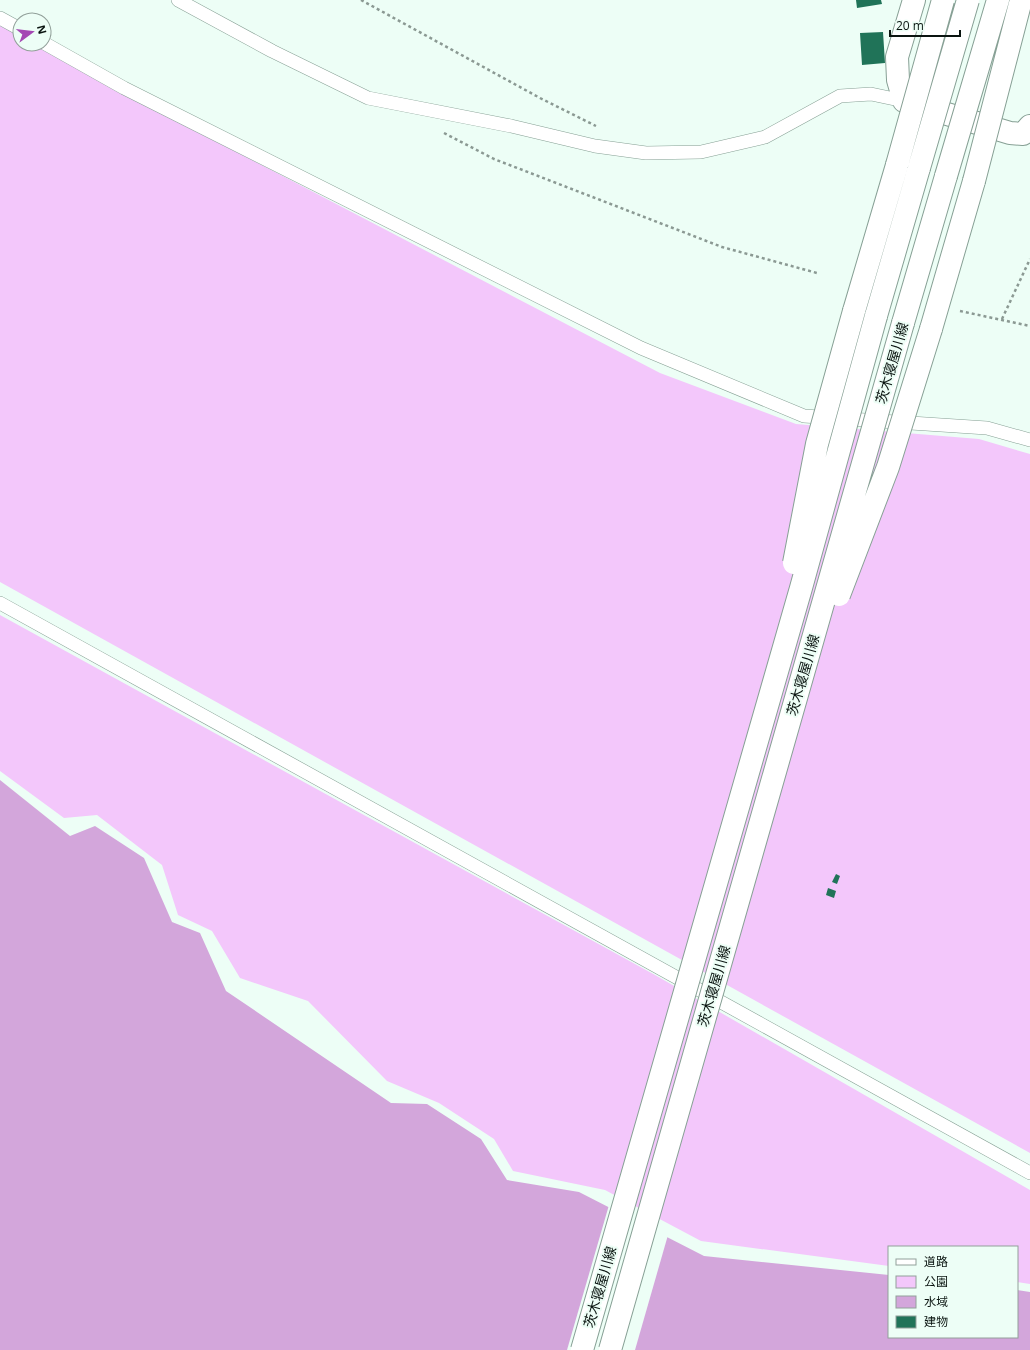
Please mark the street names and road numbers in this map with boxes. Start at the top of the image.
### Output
street label: 茨木寝屋川線 [871,320,912,406]
street label: 茨木寝屋川線 [782,632,823,718]
street label: 茨木寝屋川線 [693,943,734,1029]
street label: 茨木寝屋川線 [579,1244,620,1330]

